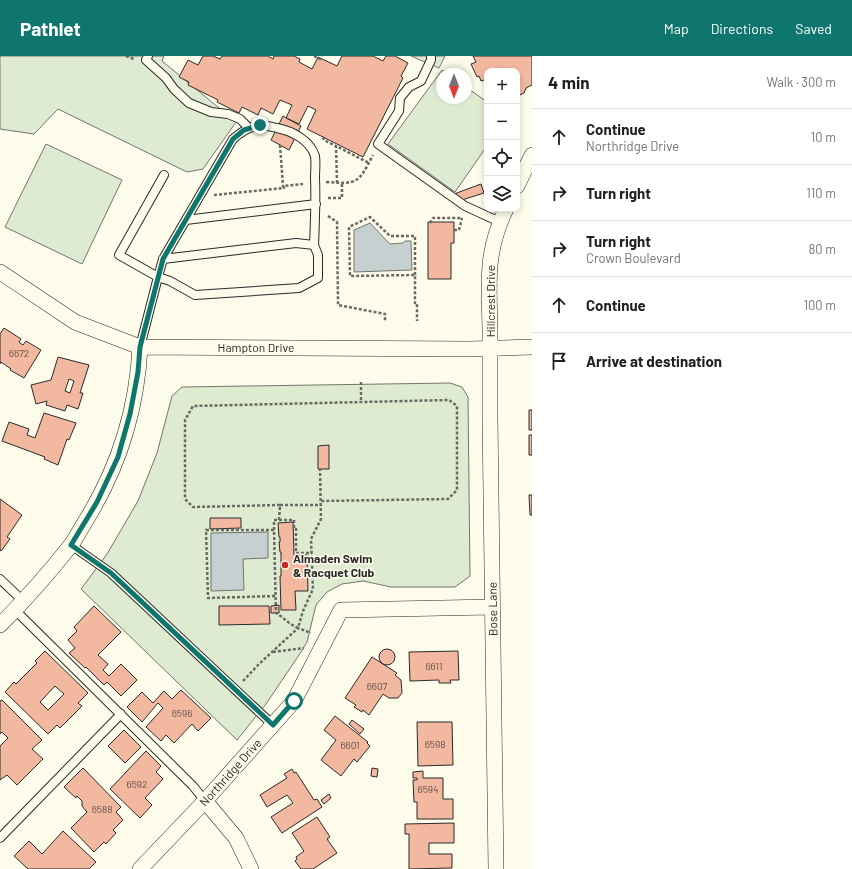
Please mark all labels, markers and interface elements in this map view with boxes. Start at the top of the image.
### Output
text: Pathlet [20,17,81,40]
text: Map [664,20,689,37]
text: Directions [711,20,773,37]
text: Saved [795,20,832,37]
north arrow [436,68,472,104]
map controls [484,68,520,212]
button: + [484,68,520,104]
text: 4 min [548,72,590,92]
text: Walk · 300 m [766,74,836,90]
button: − [484,104,520,140]
route end [251,116,269,134]
text: Continue [586,120,646,138]
icon: ahead [548,126,570,148]
text: 10 m [811,129,836,145]
text: Northridge Drive [586,138,679,154]
button: locate [484,140,520,176]
button: layers [484,176,520,212]
icon: right [548,182,570,204]
text: Turn right [586,184,651,202]
text: 110 m [806,185,836,201]
text: Turn right [586,232,651,250]
icon: right [548,238,570,260]
text: 80 m [809,241,836,257]
text: Crown Boulevard [586,250,681,266]
street label: Hillcrest Drive [483,265,497,337]
icon: ahead [548,294,570,316]
text: Continue [586,296,646,314]
text: 100 m [803,297,836,313]
street label: Hampton Drive [218,340,294,354]
house number: 6672 [9,347,29,359]
icon: arrive [548,350,570,372]
text: Arrive at destination [586,352,722,370]
place label: Almaden Swim & Racquet Club [293,551,374,579]
marker: Almaden Swim & Racquet Club [280,560,290,570]
street label: Bose Lane [485,582,499,636]
house number: 6611 [425,660,443,672]
house number: 6607 [367,680,388,692]
route start [285,692,303,710]
house number: 6596 [172,707,192,719]
street label: Northridge Drive [196,735,264,809]
house number: 6598 [425,738,445,750]
house number: 6601 [340,739,360,751]
house number: 6592 [127,778,147,790]
house number: 6594 [417,783,439,795]
house number: 6588 [92,803,112,815]

